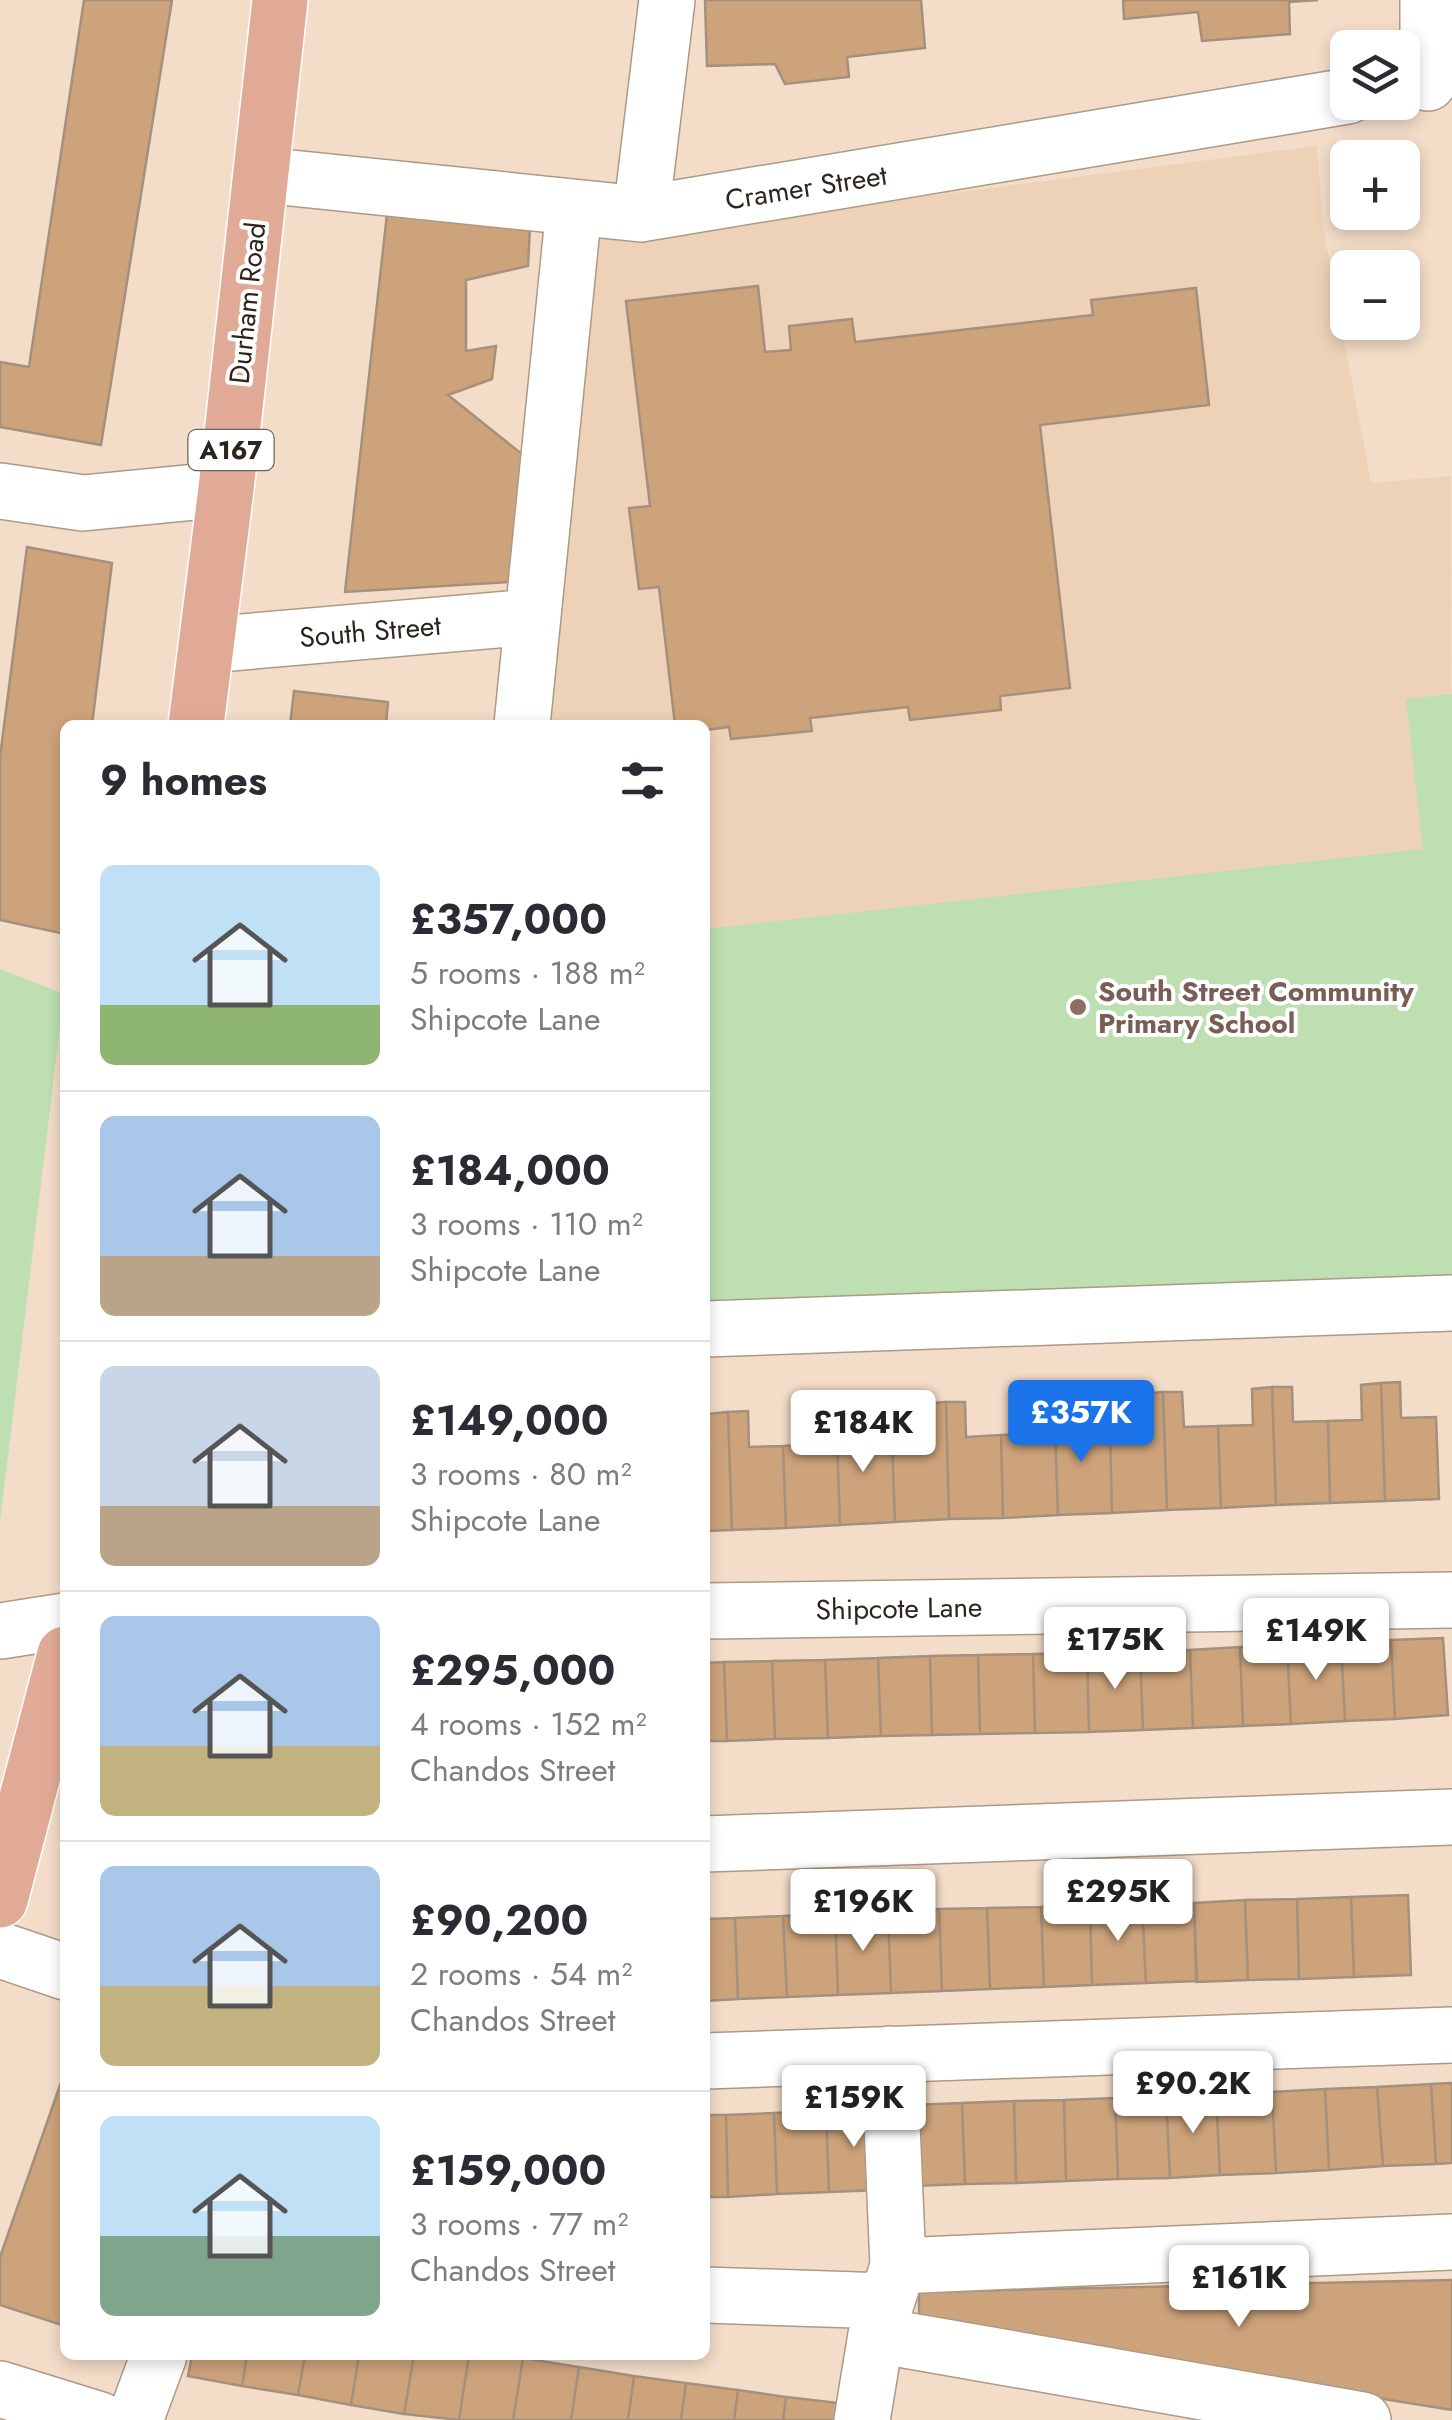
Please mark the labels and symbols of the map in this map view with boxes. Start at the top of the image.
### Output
street label: Cramer Street [722,154,890,221]
street label: Durham Road [219,220,276,386]
road number: A167 [188,430,274,470]
street label: South Street [298,605,443,658]
place label: South Street Community Primary School [1098,971,1414,1044]
marker: South Street Community Primary School [1067,996,1089,1018]
pin: £357K [1011,1380,1151,1465]
pin: £184K [793,1390,933,1475]
street label: Shipcote Lane [815,1587,983,1630]
pin: £149K [1246,1598,1386,1683]
pin: £175K [1045,1607,1185,1692]
pin: £295K [1048,1859,1188,1944]
pin: £196K [793,1869,933,1954]
pin: £90.2K [1112,2051,1274,2136]
pin: £159K [784,2065,924,2150]
pin: £161K [1169,2245,1309,2330]

